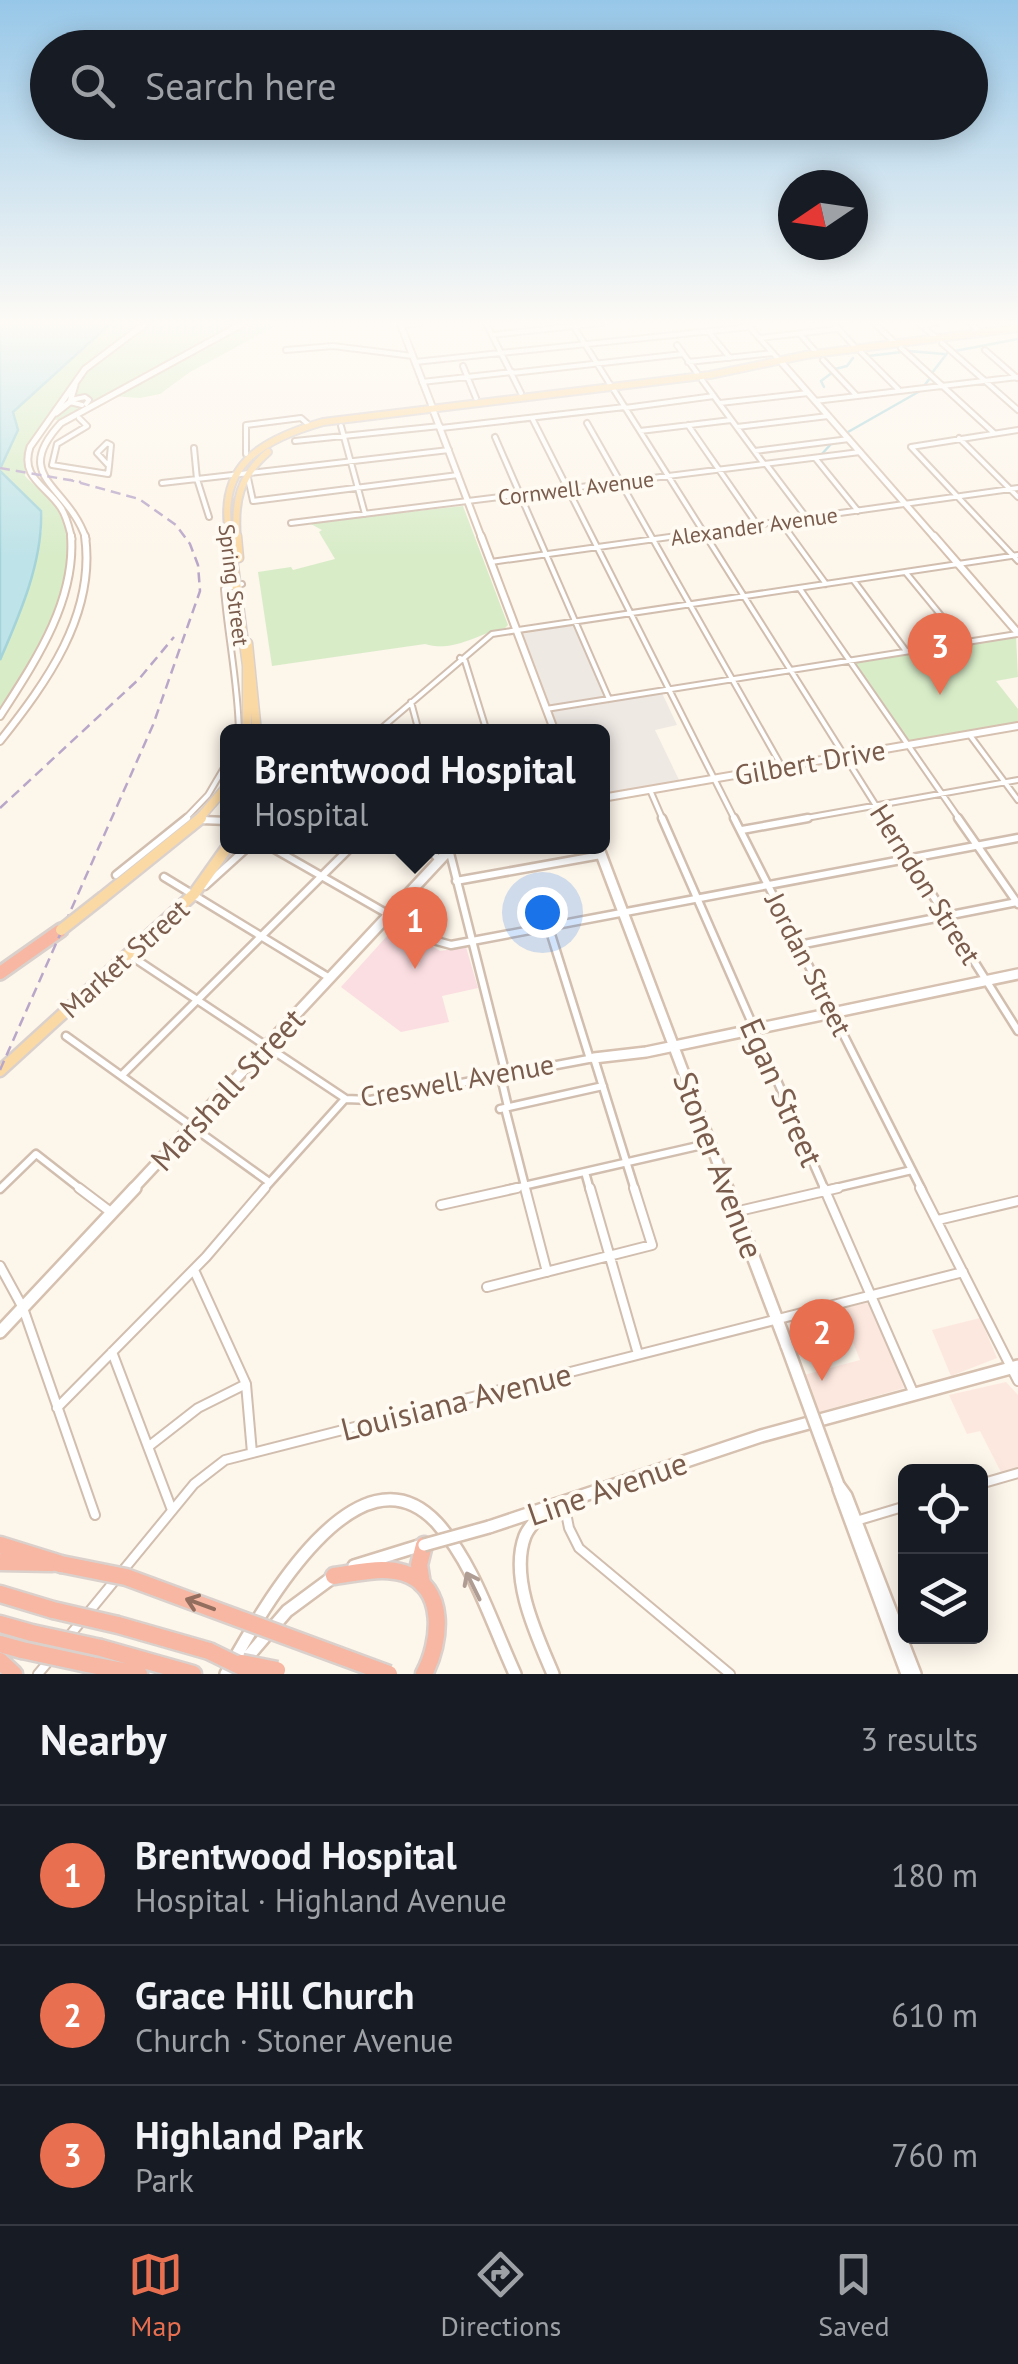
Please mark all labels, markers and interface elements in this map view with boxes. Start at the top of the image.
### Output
search box [30,30,988,140]
icon: search [65,58,120,113]
text: Search here [145,61,337,110]
north arrow [778,170,868,260]
street label: Cornwell Avenue [496,465,656,511]
street label: Alexander Avenue [669,500,839,552]
street label: Spring Street [213,522,255,648]
pin: 3 [908,612,972,695]
popup [220,724,610,854]
street label: Gilbert Drive [732,731,888,793]
text: Brentwood Hospital [254,744,576,793]
text: Hospital [254,793,368,835]
street label: Herndon Street [862,797,990,972]
street label: Jordan Street [757,885,861,1042]
pin: 1 [382,886,448,969]
your location [517,887,568,938]
street label: Market Street [52,890,197,1026]
street label: Marshall Street [141,999,313,1179]
street label: Egan Street [731,1011,833,1173]
street label: Creswell Avenue [357,1045,557,1115]
street label: Stoner Avenue [664,1066,774,1264]
pin: 2 [790,1298,854,1381]
street label: Louisiana Avenue [336,1352,576,1450]
street label: Line Avenue [522,1441,692,1535]
map controls [898,1464,988,1644]
button: locate [898,1464,988,1554]
button: layers [898,1554,988,1644]
one-way arrow [462,1572,481,1602]
one-way arrow [185,1594,216,1612]
text: Nearby [40,1712,167,1767]
text: 3 results [860,1718,978,1760]
text: Brentwood Hospital [135,1830,457,1879]
text: 1 [63,1854,82,1896]
text: 180 m [891,1854,978,1896]
text: Hospital · Highland Avenue [135,1879,507,1921]
text: Grace Hill Church [135,1970,414,2019]
text: 2 [63,1994,82,2036]
text: 610 m [891,1994,978,2036]
text: Church · Stoner Avenue [135,2019,453,2061]
text: Highland Park [135,2110,363,2159]
text: 3 [63,2134,82,2176]
text: 760 m [891,2134,978,2176]
text: Park [135,2159,194,2201]
tab: Map [128,2247,183,2344]
tab: Directions [440,2247,561,2344]
tab: Saved [818,2247,890,2344]

